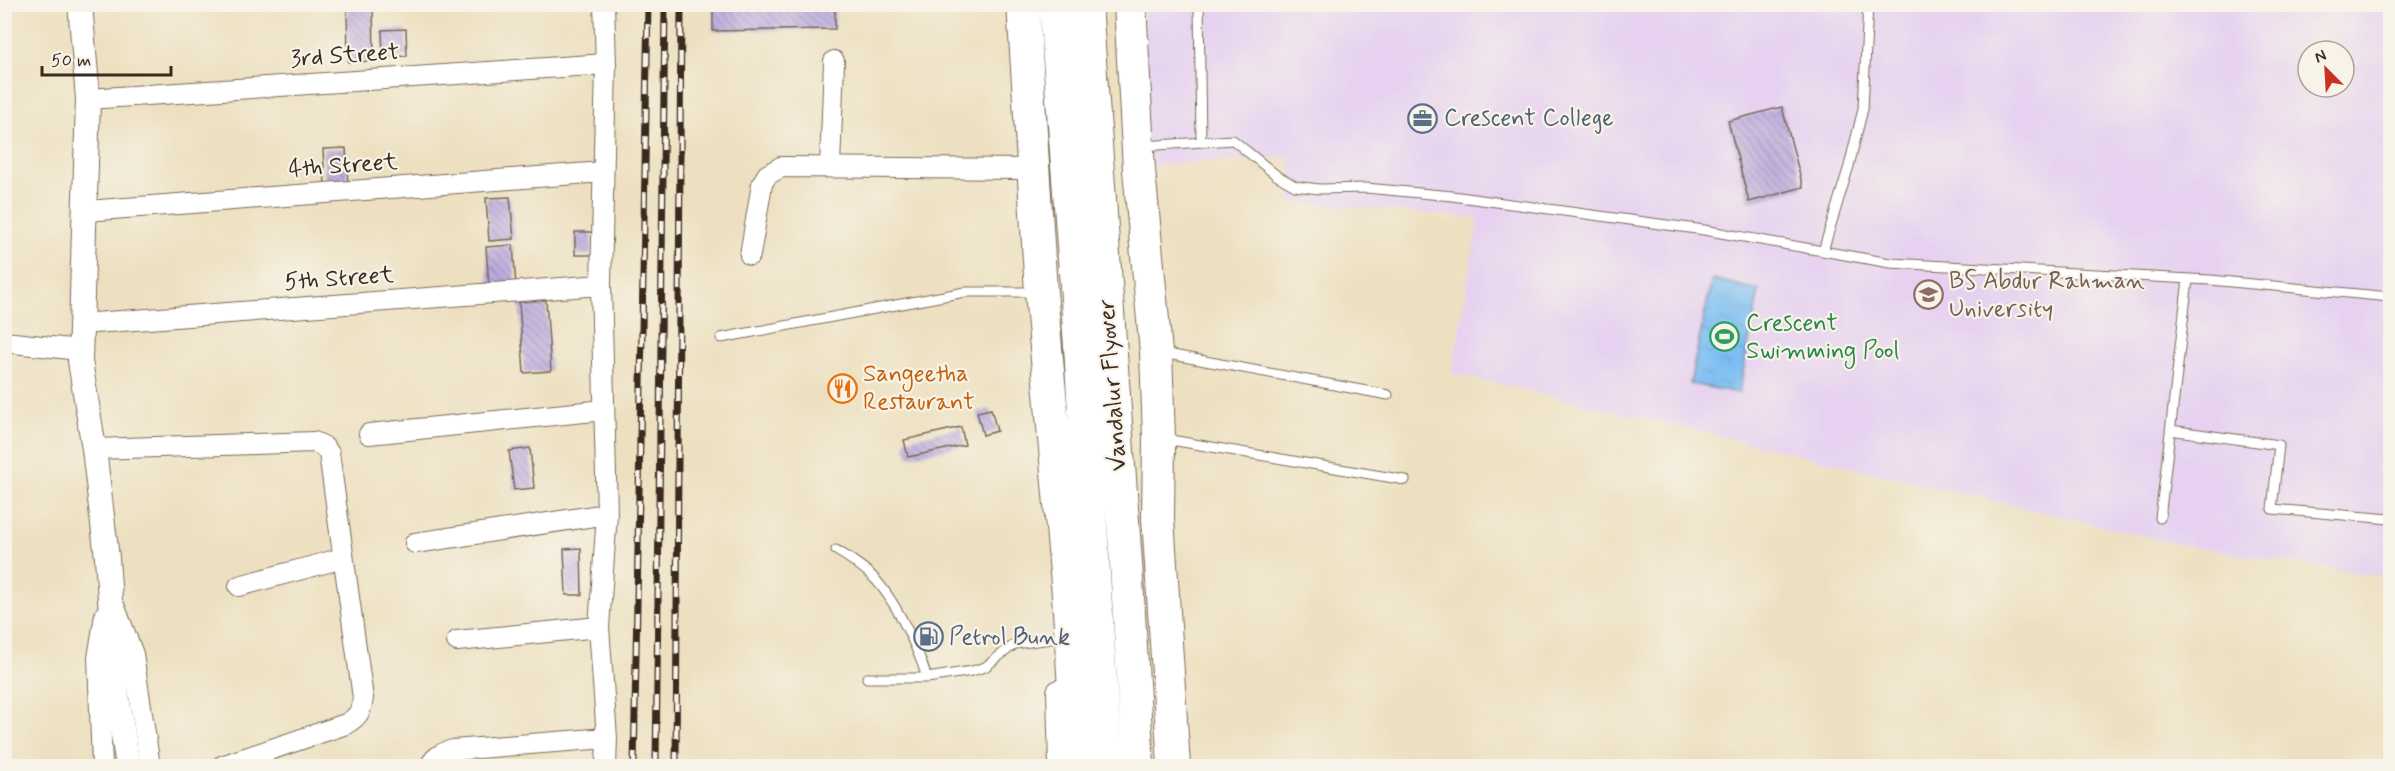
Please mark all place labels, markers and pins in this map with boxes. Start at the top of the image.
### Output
office icon: Crescent College [1407,102,1439,134]
place label: Crescent College [1444,103,1614,134]
place label: BS Abdur Rahman University [1949,266,2145,325]
school or university icon: BS Abdur Rahman University [1912,279,1944,311]
place label: Crescent Swimming Pool [1746,308,1900,369]
sports icon: Crescent Swimming Pool [1709,321,1741,353]
place label: Sangeetha Restaurant [863,359,975,418]
restaurant icon: Sangeetha Restaurant [826,372,858,404]
fuel station icon: Petrol Bunk [912,621,944,653]
place label: Petrol Bunk [949,622,1070,653]

